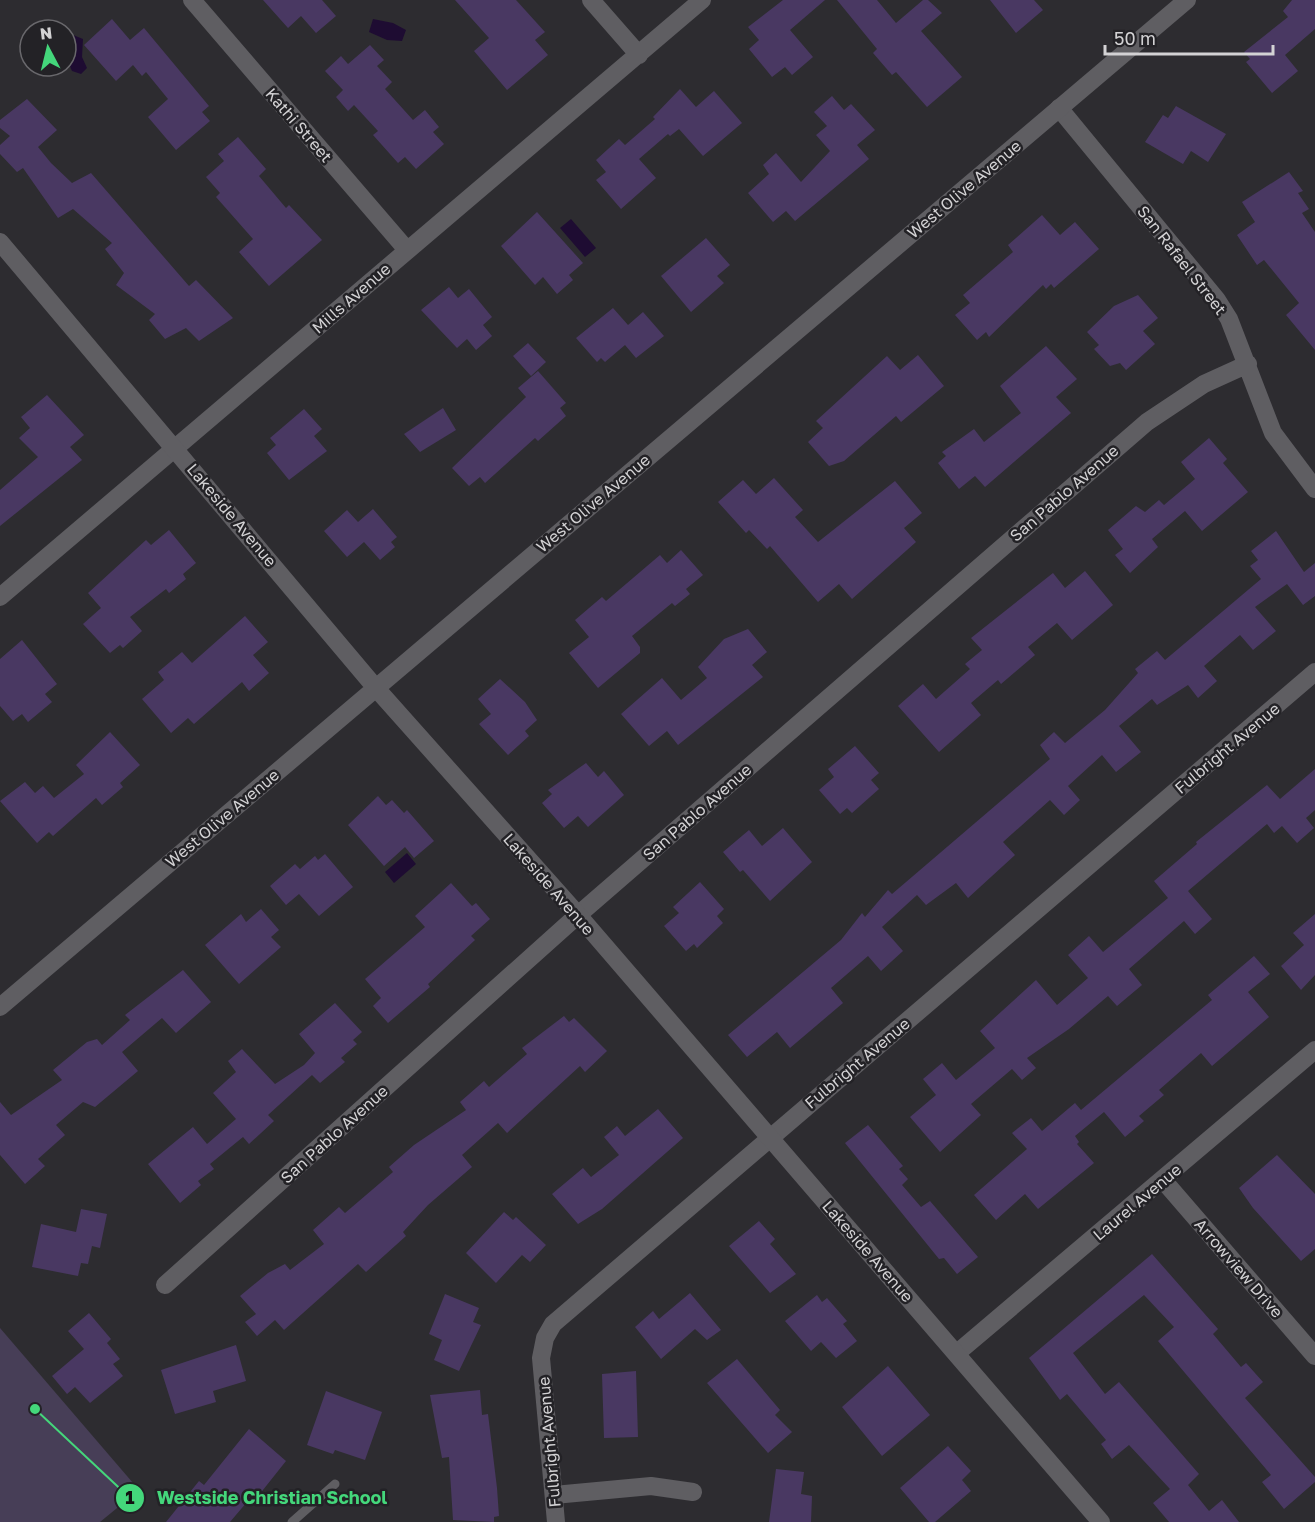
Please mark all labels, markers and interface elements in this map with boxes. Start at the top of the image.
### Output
north arrow [18,18,78,78]
scale bar [1105,18,1273,56]
text: N [39,22,53,44]
text: 50 m [1114,27,1156,49]
street label: Kathi Street [261,84,337,166]
street label: West Olive Avenue [903,136,1025,242]
street label: San Rafael Street [1133,201,1231,319]
street label: Mills Avenue [308,259,394,337]
street label: San Pablo Avenue [1006,440,1122,546]
street label: West Olive Avenue [532,450,654,556]
street label: Lakeside Avenue [183,459,281,571]
street label: Fulbright Avenue [1170,698,1284,798]
street label: San Pablo Avenue [639,759,755,865]
street label: West Olive Avenue [161,765,283,871]
street label: Lakeside Avenue [499,829,599,939]
street label: Fulbright Avenue [800,1013,914,1113]
street label: San Pablo Avenue [276,1081,392,1187]
street label: Laurel Avenue [1089,1159,1185,1245]
street label: Lakeside Avenue [818,1196,918,1306]
street label: Arrowview Drive [1191,1214,1287,1322]
street label: Fulbright Avenue [533,1376,565,1508]
callout: Westside Christian School [115,1480,400,1516]
text: 1 [125,1486,135,1508]
text: Westside Christian School [157,1486,387,1508]

